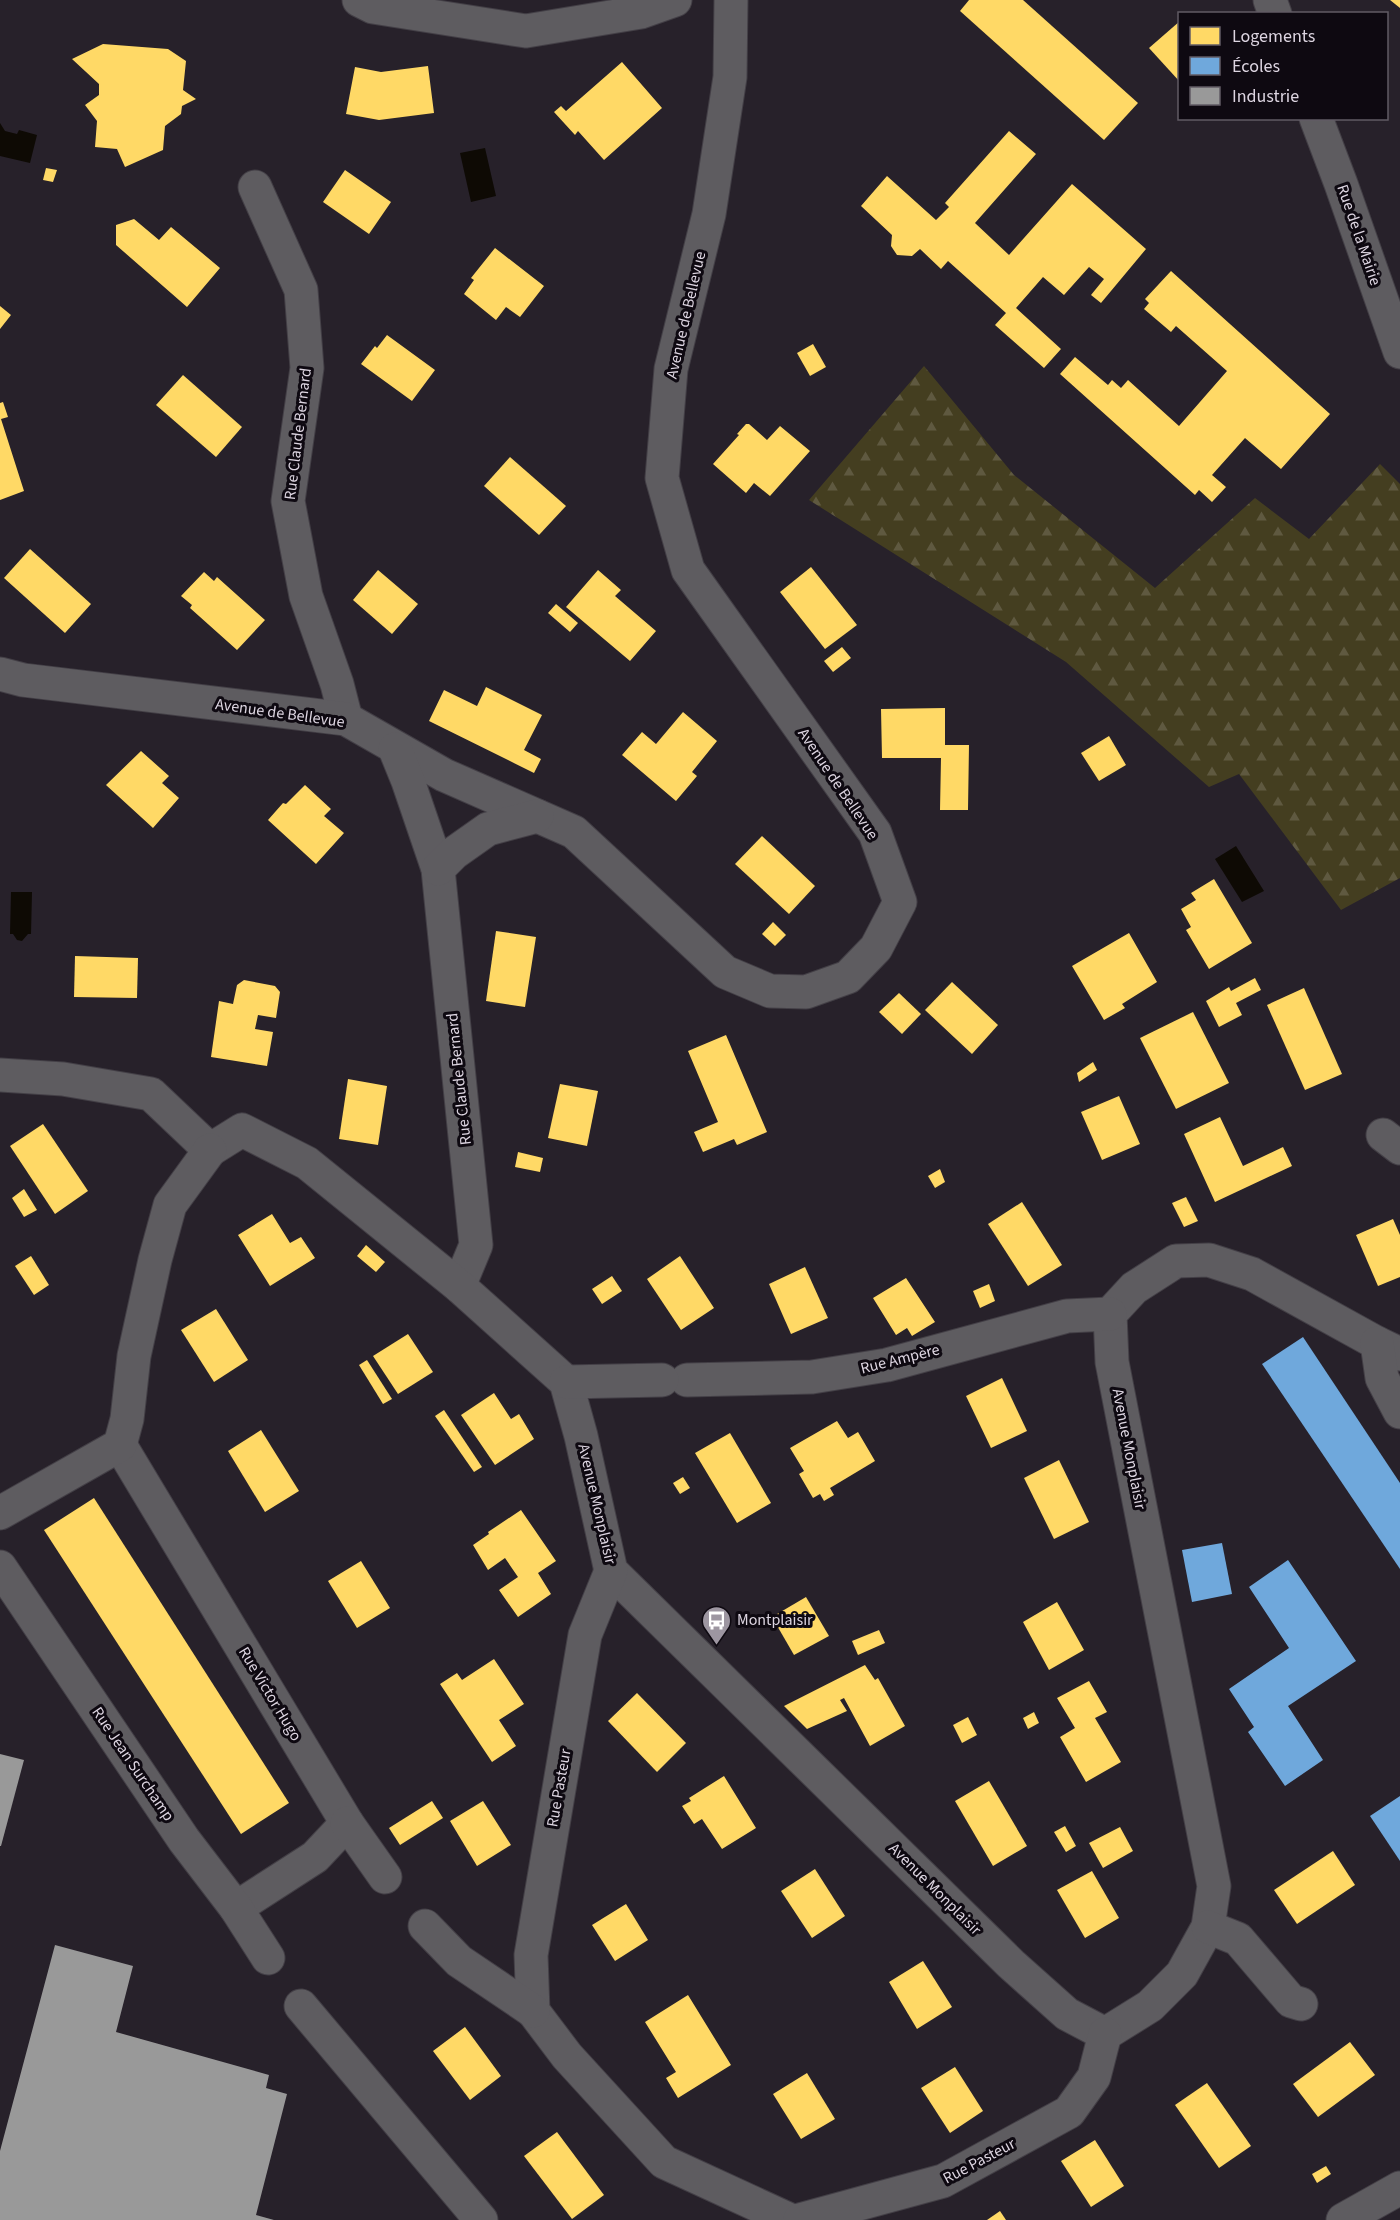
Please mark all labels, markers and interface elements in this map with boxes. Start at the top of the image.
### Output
legend [1178,12,1388,120]
text: Logements [1232,24,1315,49]
text: Écoles [1232,54,1280,79]
text: Industrie [1232,84,1299,109]
street label: Rue de la Mairie [1331,182,1387,288]
street label: Avenue de Bellevue [661,249,711,381]
street label: Rue Claude Bernard [279,367,317,501]
street label: Avenue de Bellevue [214,693,346,733]
street label: Avenue de Bellevue [792,724,884,844]
street label: Rue Claude Bernard [441,1012,477,1146]
street label: Rue Ampère [858,1339,942,1379]
street label: Avenue Monplaisir [1106,1387,1152,1512]
street label: Avenue Monplaisir [572,1442,622,1567]
bus stop icon: Montplaisir [700,1604,732,1646]
place label: Montplaisir [737,1609,813,1631]
street label: Rue Victor Hugo [233,1643,307,1745]
street label: Rue Jean Surchamp [87,1703,179,1825]
street label: Rue Pasteur [541,1747,577,1829]
street label: Avenue Monplaisir [884,1838,986,1940]
street label: Rue Pasteur [939,2133,1019,2189]

